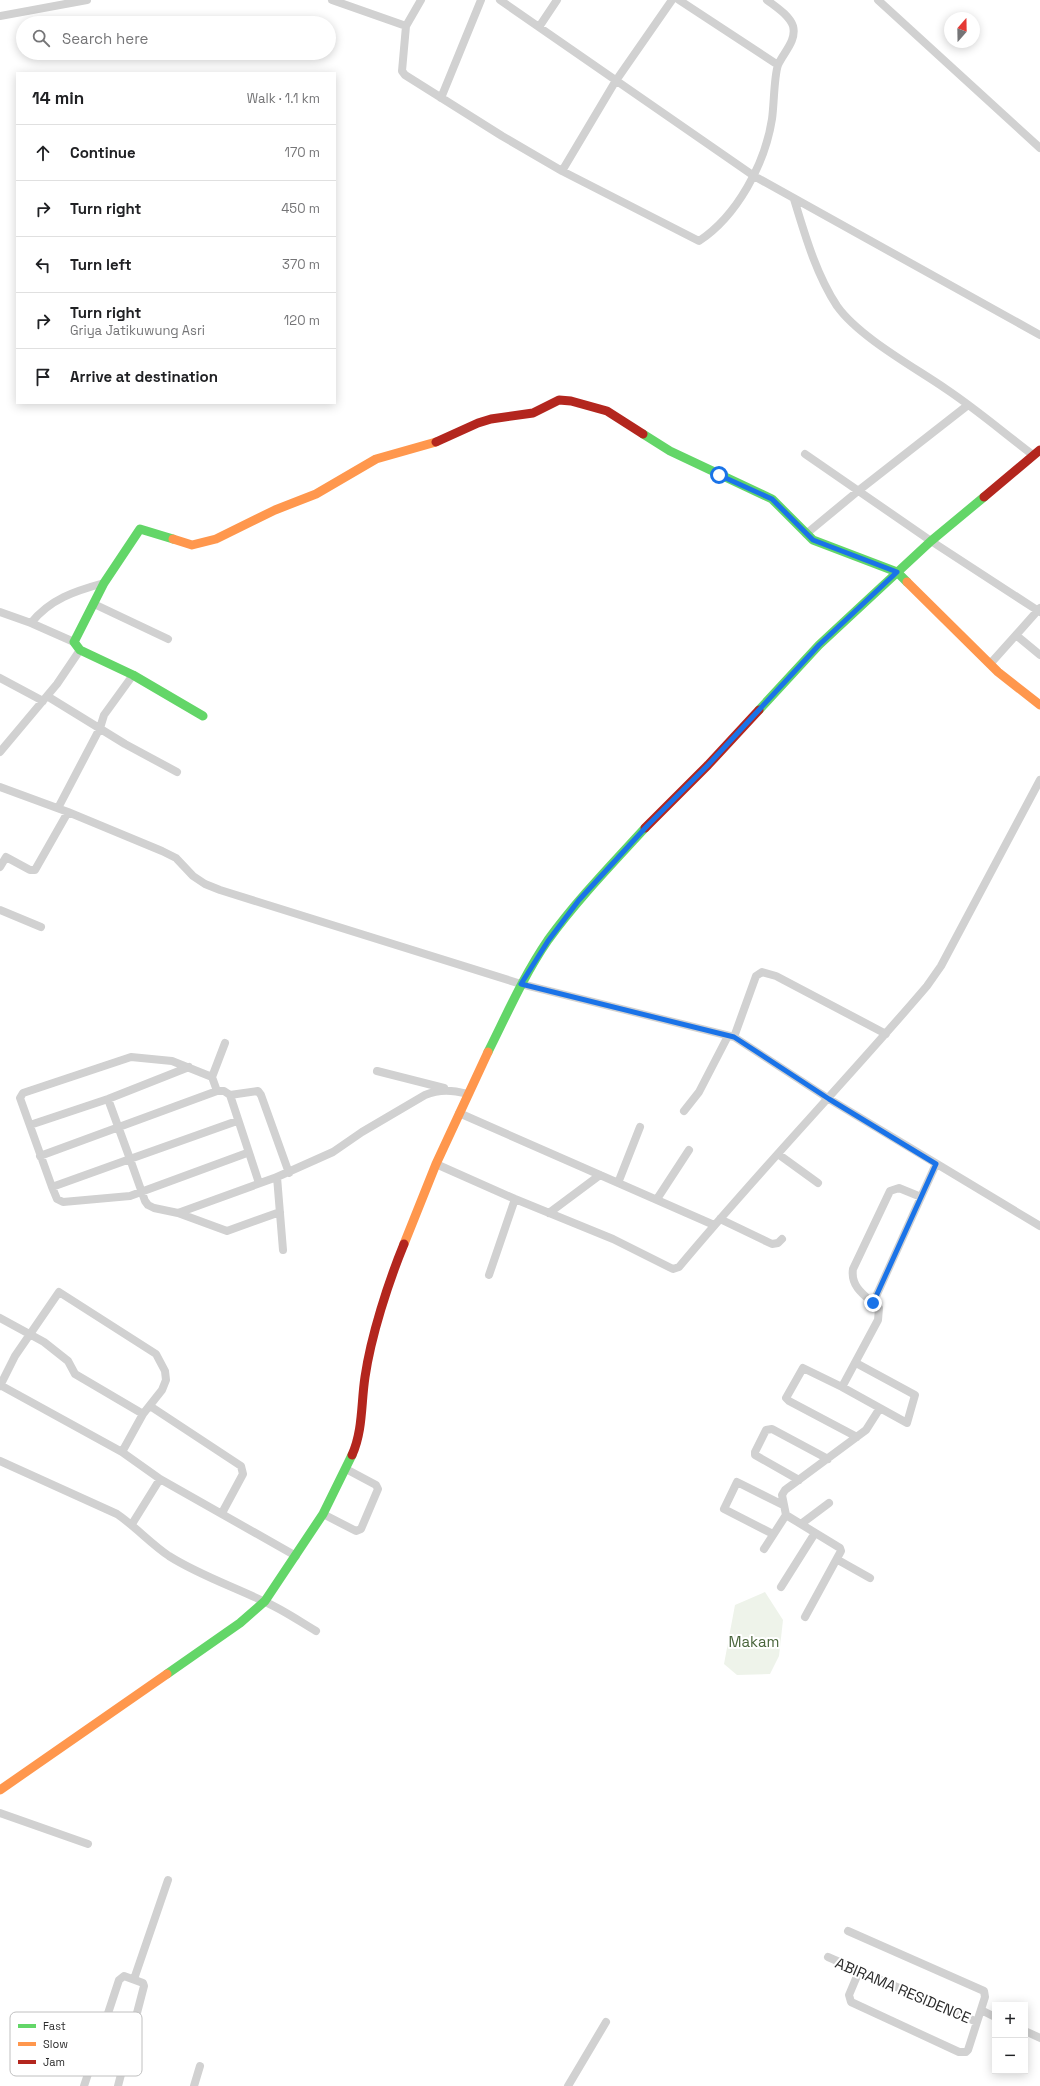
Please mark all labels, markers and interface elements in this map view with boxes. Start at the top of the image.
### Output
north arrow [944,12,980,48]
search box [16,16,336,60]
icon: search [30,27,52,49]
text: Search here [62,29,148,48]
text: 14 min [32,87,84,109]
text: Walk · 1.1 km [247,90,320,107]
icon: ahead [32,142,54,164]
text: Continue [70,143,136,162]
text: 170 m [284,144,320,161]
icon: right [32,198,54,220]
text: Turn right [70,199,141,218]
text: 450 m [281,200,320,217]
icon: left [32,254,54,276]
text: Turn left [70,255,132,274]
text: 370 m [282,256,320,273]
text: Turn right [70,303,141,322]
icon: right [32,310,54,332]
text: 120 m [284,312,320,329]
text: Griya Jatikuwung Asri [70,322,205,339]
icon: arrive [32,366,54,388]
text: Arrive at destination [70,367,218,386]
route start [710,466,728,484]
route end [864,1294,882,1312]
park label: Makam [728,1632,780,1651]
street label: ABIRAMA RESIDENCE [832,1953,974,2027]
map controls [992,2002,1028,2074]
button: + [992,2002,1028,2038]
legend [10,2012,142,2076]
text: Fast [43,2019,66,2033]
text: Slow [43,2037,68,2051]
button: − [992,2038,1028,2074]
text: Jam [43,2055,65,2069]

